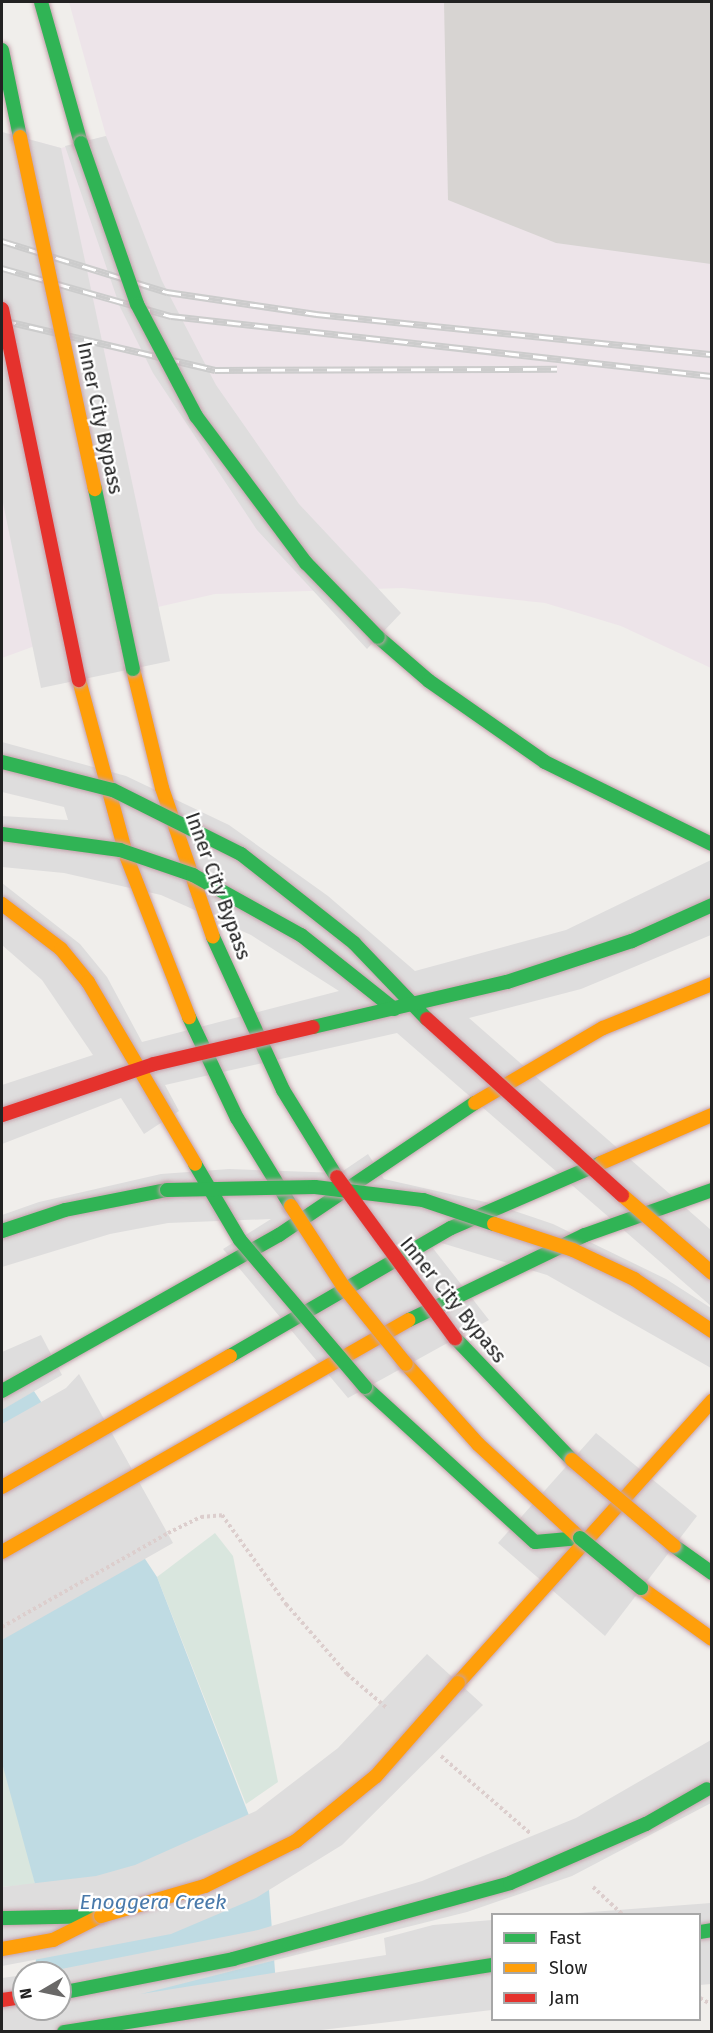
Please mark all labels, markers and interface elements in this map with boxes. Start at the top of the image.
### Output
street label: Inner City Bypass [72,340,128,496]
street label: Inner City Bypass [180,809,256,963]
street label: Inner City Bypass [395,1232,511,1368]
water label: Enoggera Creek [80,1889,226,1915]
legend [491,1913,701,2021]
text: Fast [549,1927,581,1949]
text: Slow [549,1957,587,1979]
north arrow [12,1961,72,2021]
text: N [15,1987,36,2000]
text: Jam [549,1987,580,2009]

